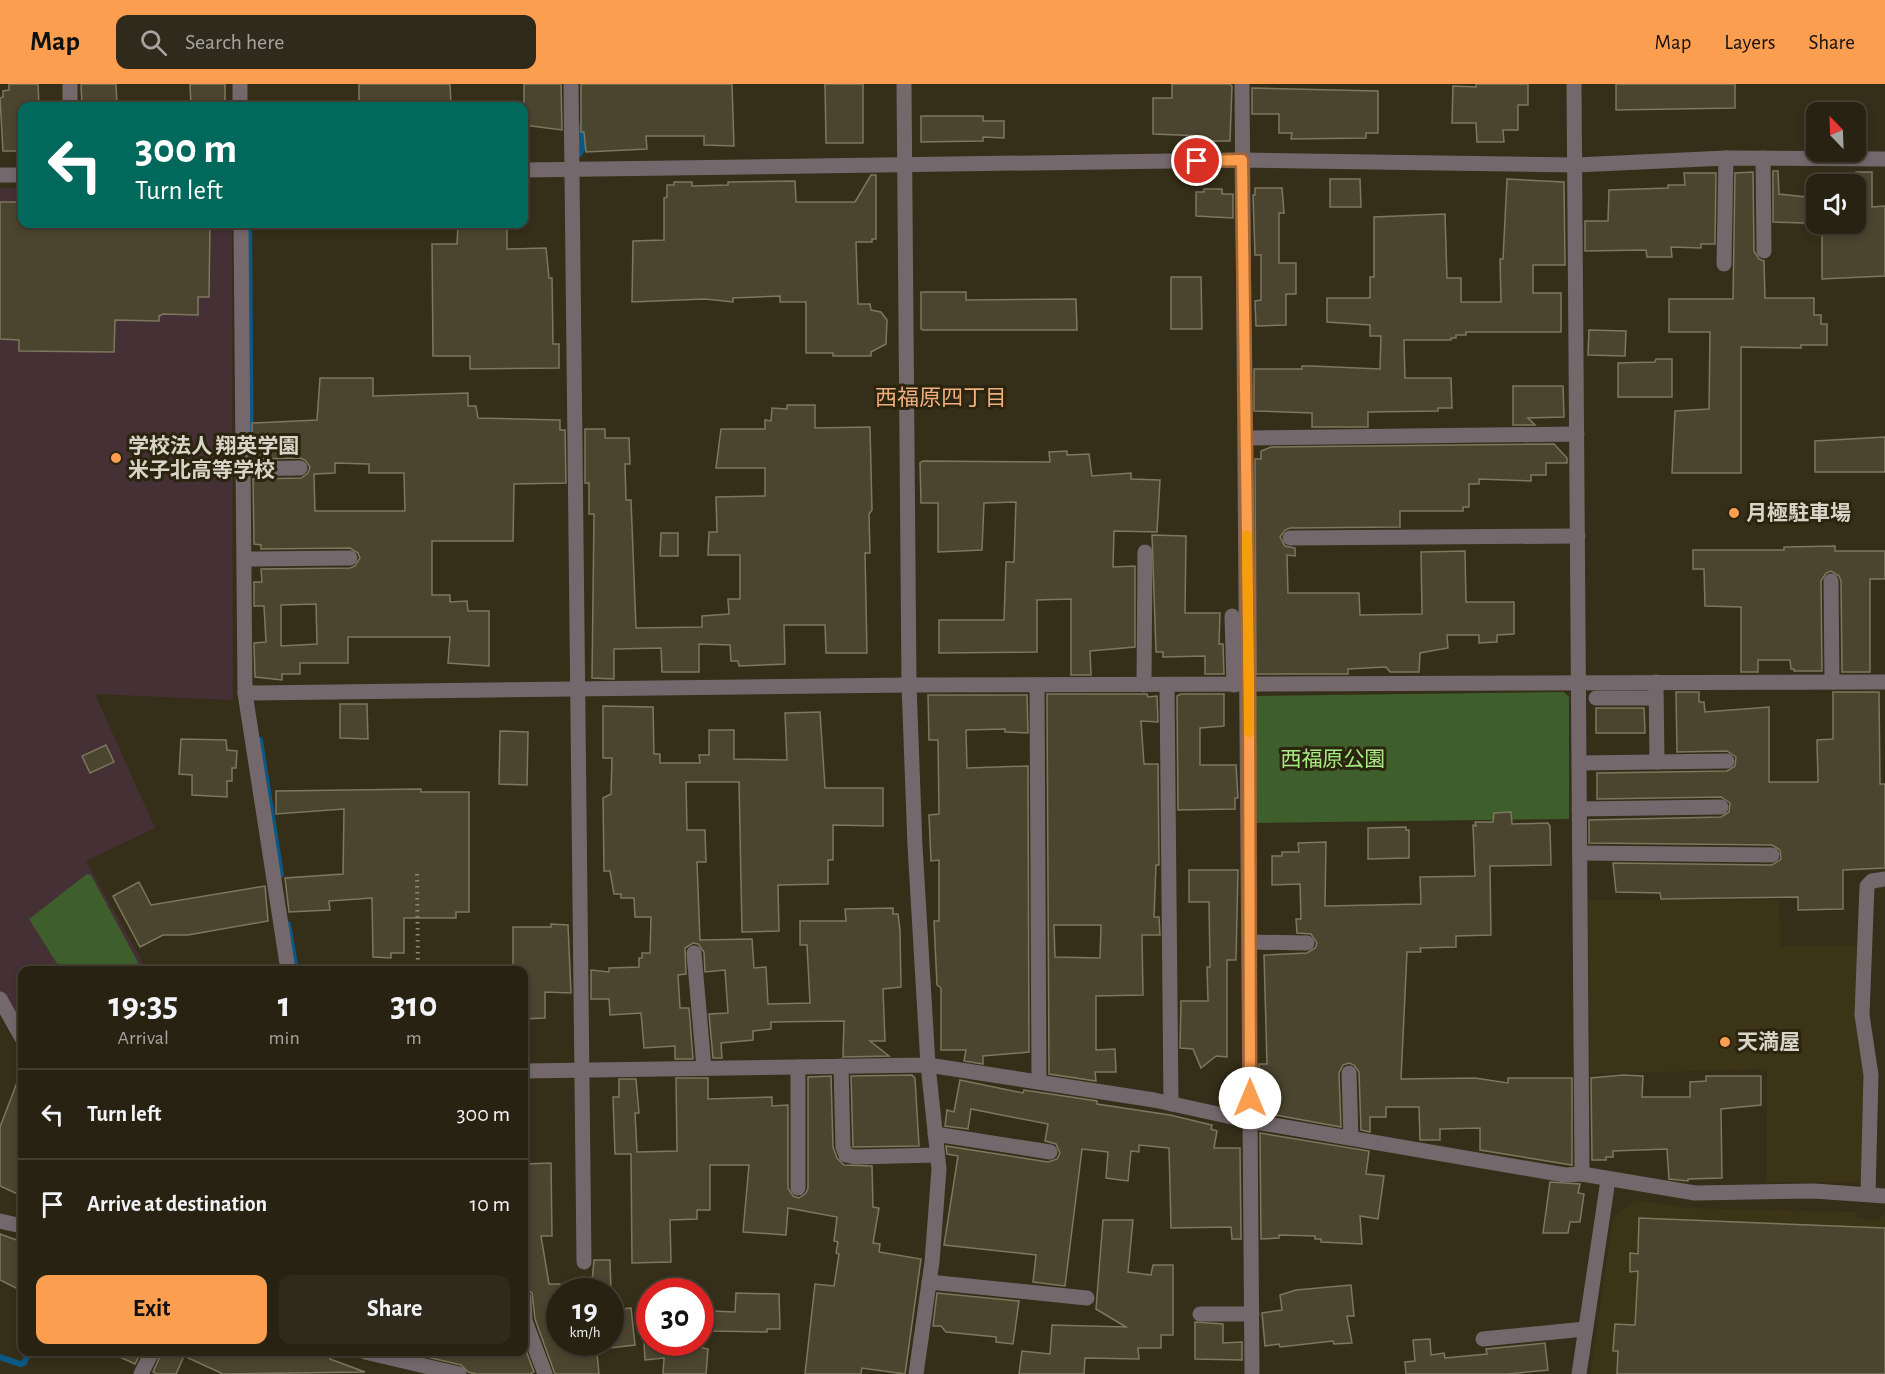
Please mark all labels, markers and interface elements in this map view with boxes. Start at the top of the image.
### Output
search box [116,15,536,69]
icon: search [137,26,170,59]
text: Map [30,28,80,56]
text: Search here [185,31,284,53]
text: Map [1655,32,1691,53]
text: Layers [1724,32,1775,53]
text: Share [1808,32,1855,53]
north arrow [1806,102,1866,162]
map controls [1806,102,1866,234]
icon: left [36,126,114,204]
text: 300 m [135,128,237,170]
pin [1171,135,1222,186]
icon: arrive [1180,144,1213,177]
button: sound [1806,174,1866,234]
text: Turn left [135,177,223,204]
district label: 西福原四丁目 [875,386,1007,409]
place label: 学校法人 翔英学園 米子北高等学校 [128,435,299,481]
marker: 学校法人 翔英学園 米子北高等学校 [109,451,123,465]
place label: 月極駐車場 [1746,502,1851,524]
marker: 月極駐車場 [1727,506,1741,520]
park label: 西福原公園 [1281,748,1386,770]
text: 19:35 [108,987,178,1023]
text: 1 [278,987,291,1023]
text: 310 [390,987,437,1023]
text: Arrival [118,1028,169,1048]
text: min [269,1028,300,1048]
text: m [406,1028,422,1048]
place label: 天満屋 [1737,1031,1800,1053]
marker: 天満屋 [1718,1035,1732,1049]
position arrow [1218,1066,1282,1130]
icon: left [36,1098,69,1131]
text: Turn left [87,1103,161,1125]
text: 300 m [456,1103,510,1125]
icon: arrive [36,1188,69,1221]
text: Arrive at destination [87,1193,267,1215]
text: 10 m [470,1193,510,1215]
button: Exit [36,1275,267,1344]
button: Share [279,1275,510,1344]
speed limit sign: 30 [636,1278,714,1356]
text: 19 [572,1295,598,1325]
text: km/h [570,1325,600,1340]

